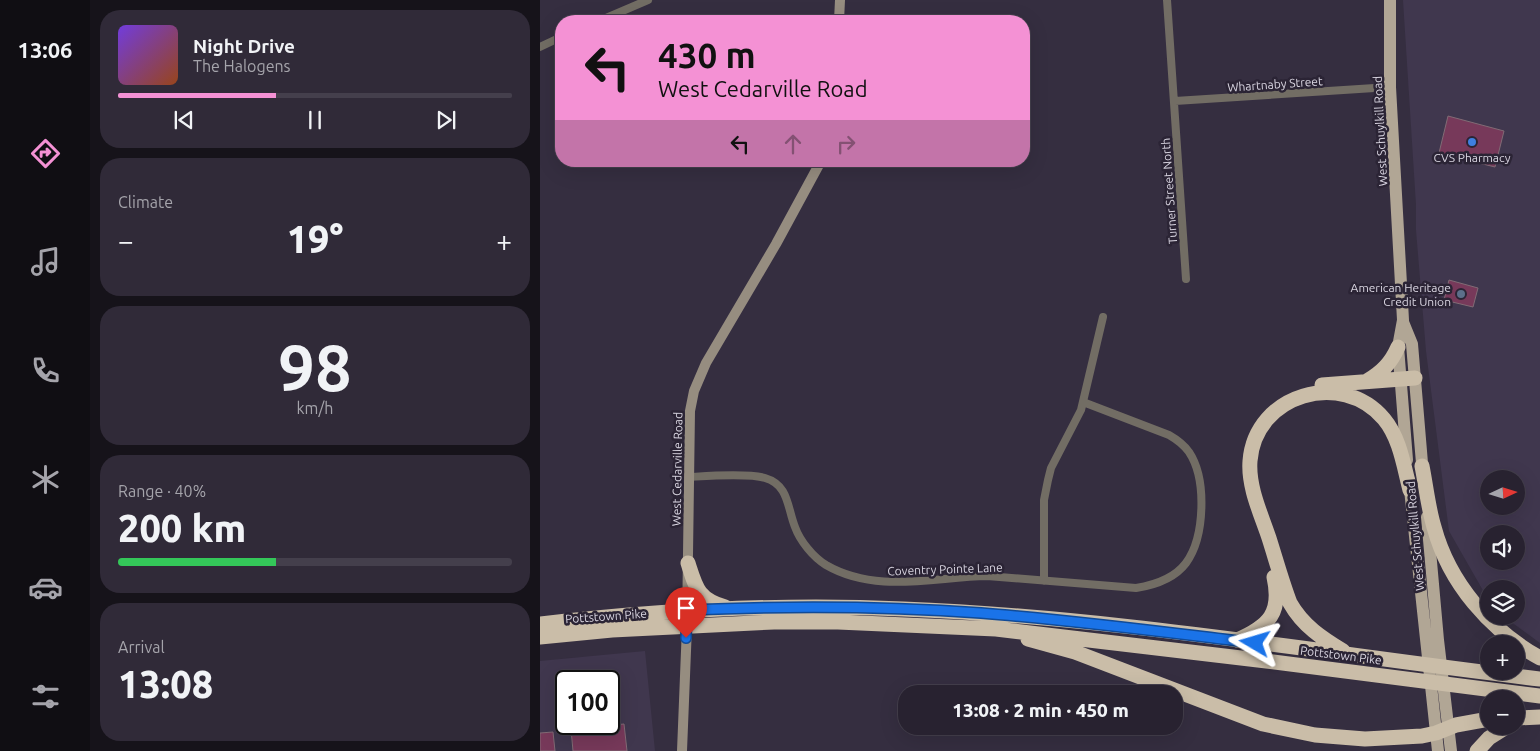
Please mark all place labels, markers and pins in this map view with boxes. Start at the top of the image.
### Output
marker: CVS Pharmacy [1466,136,1478,148]
place label: CVS Pharmacy [1434,151,1511,164]
place label: American Heritage Credit Union [1351,281,1451,308]
marker: American Heritage Credit Union [1455,288,1467,300]
pin [665,587,707,638]

